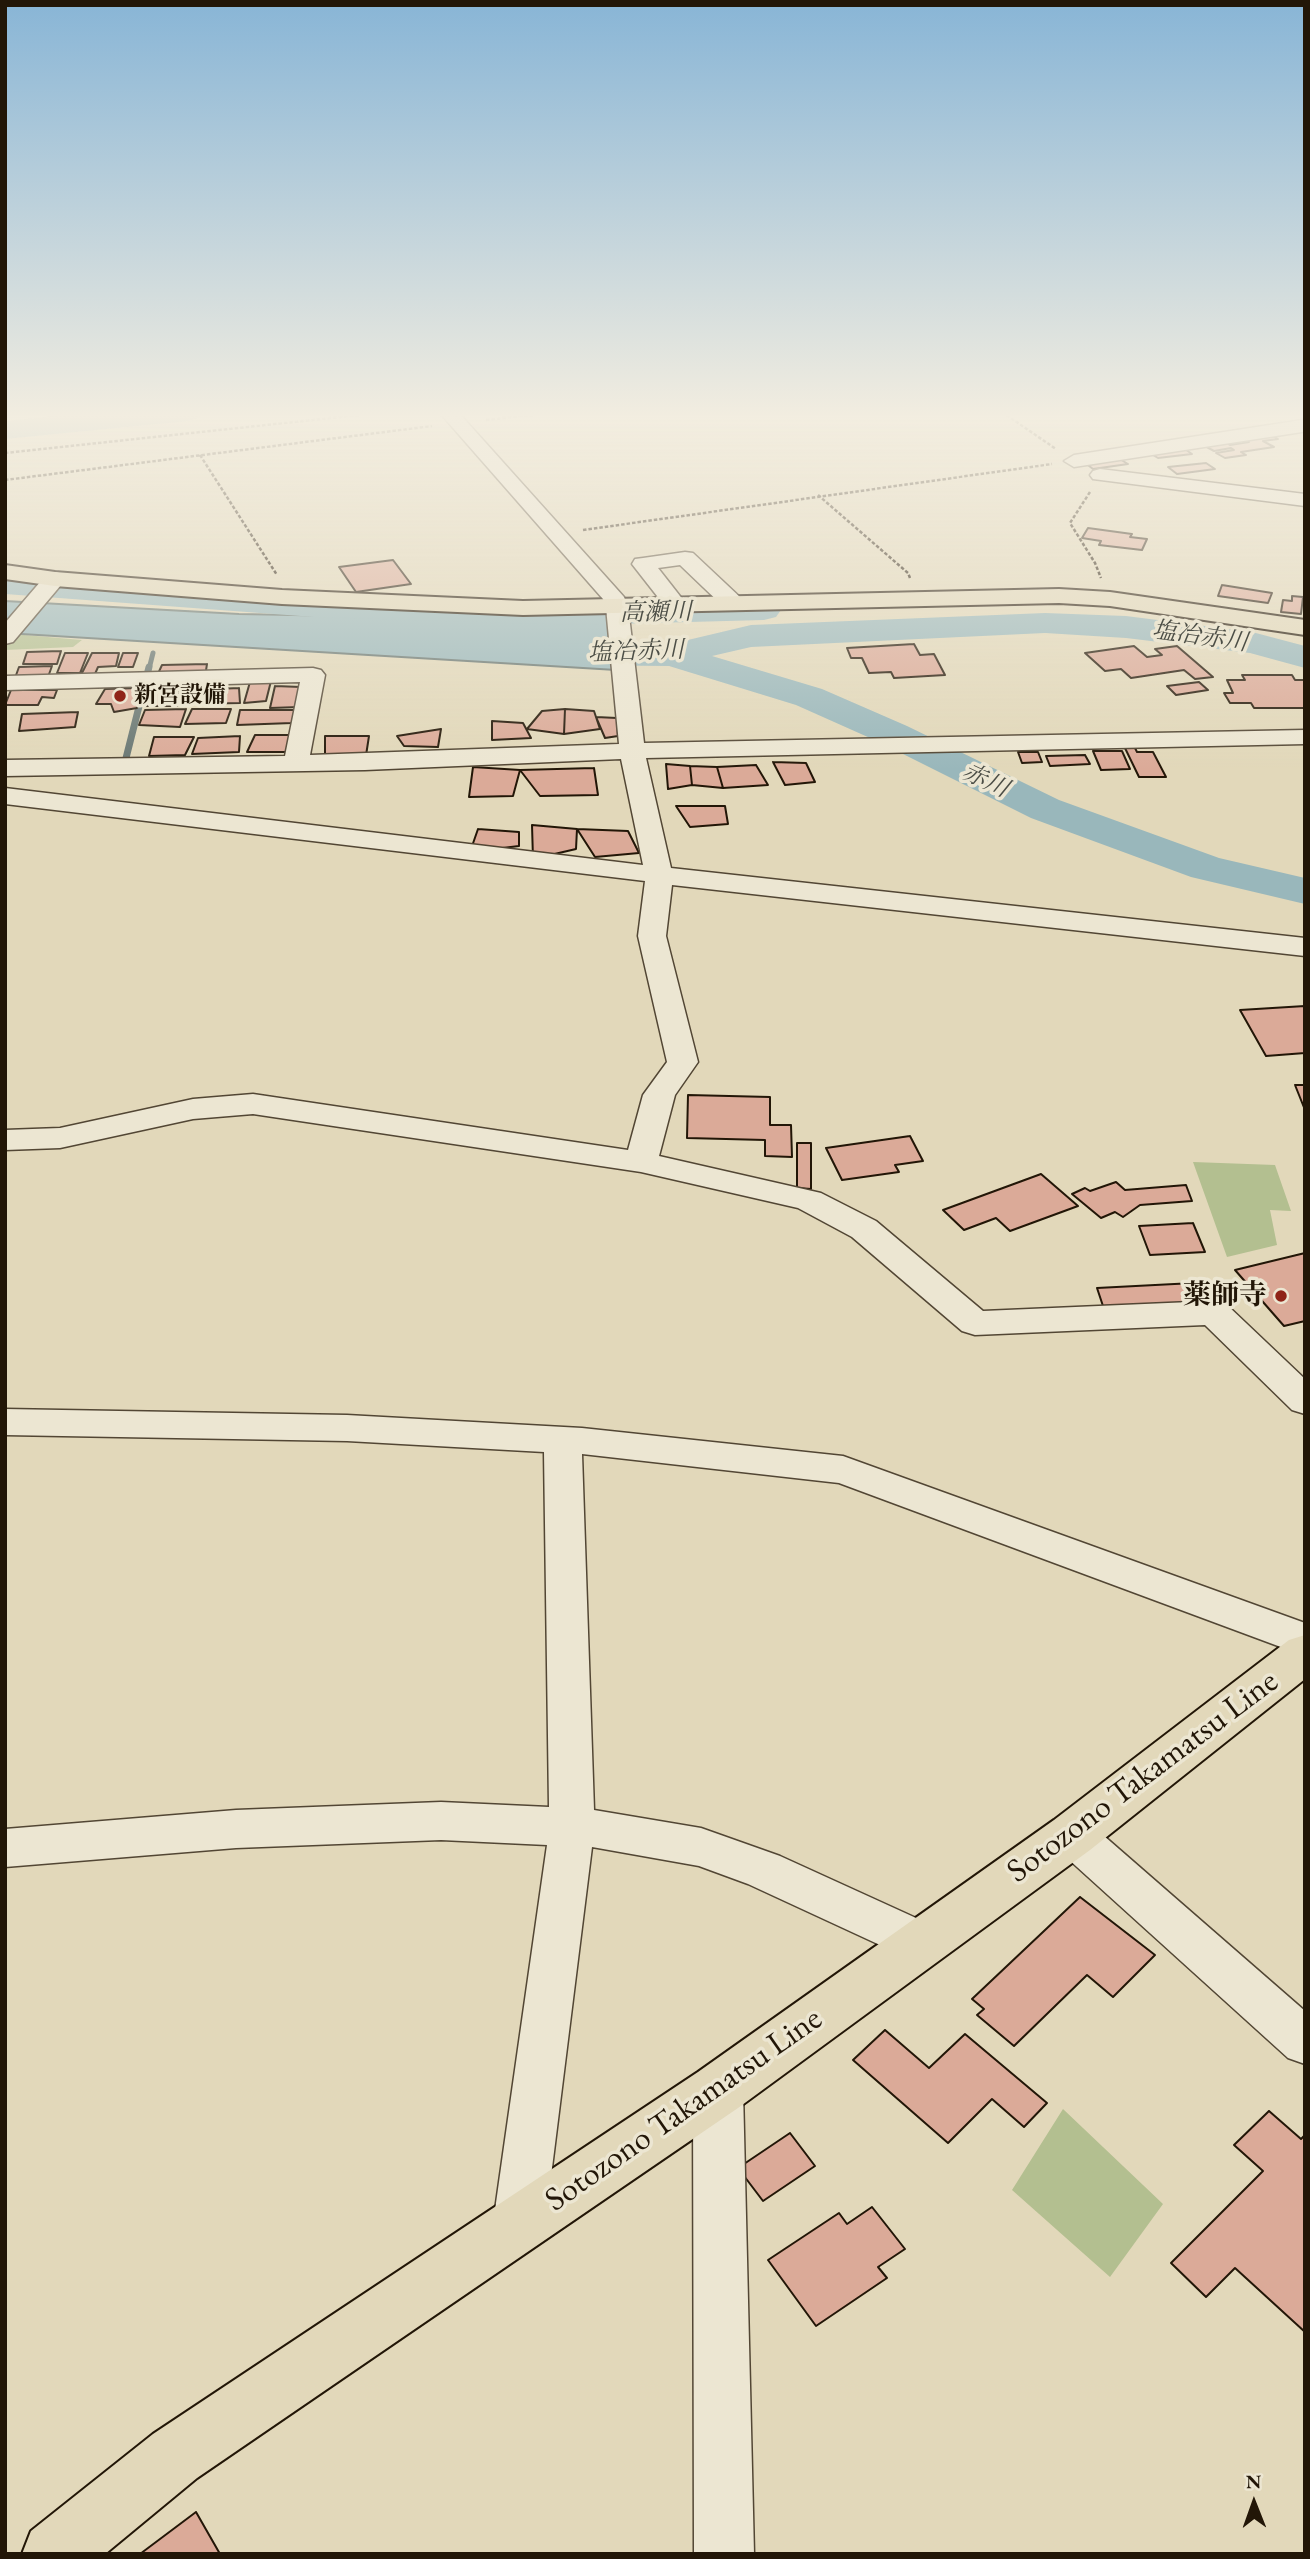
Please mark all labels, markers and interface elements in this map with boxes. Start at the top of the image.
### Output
water label: 高瀬川 [620,598,692,628]
water label: 塩冶赤川 [1150,616,1250,658]
water label: 塩冶赤川 [588,636,684,668]
place label: 新宮設備 [134,682,226,710]
marker: 新宮設備 [112,688,128,704]
water label: 赤川 [957,758,1013,804]
place label: 薬師寺 [1183,1279,1267,1313]
marker: 薬師寺 [1273,1288,1289,1304]
street label: Sotozono Takamatsu Line [1000,1662,1286,1892]
street label: Sotozono Takamatsu Line [538,1999,830,2221]
north arrow [1219,2468,1289,2538]
text: N [1246,2469,1262,2494]

